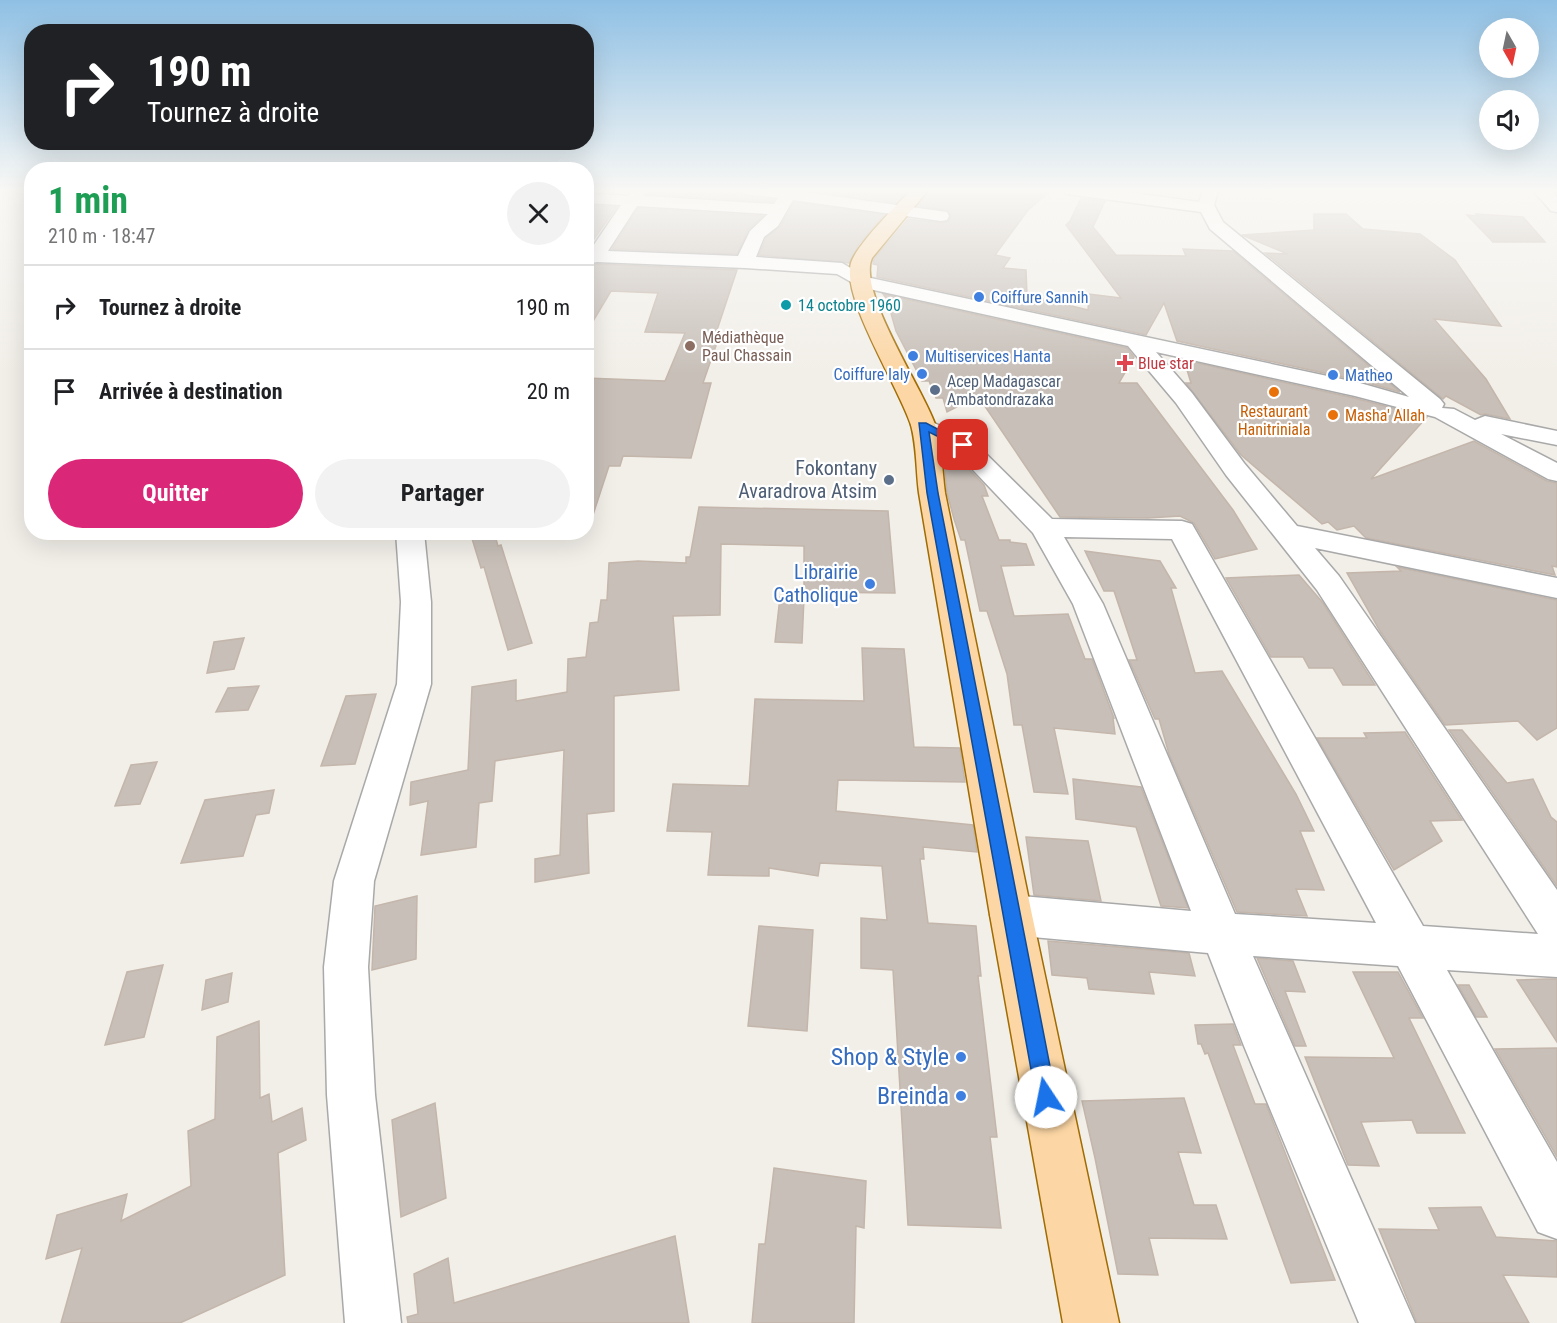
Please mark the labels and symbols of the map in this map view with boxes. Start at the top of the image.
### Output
north arrow [1479,18,1539,78]
place label: Coiffure Sannih [991,288,1088,307]
marker: Coiffure Sannih [972,290,986,304]
place label: 14 octobre 1960 [798,296,901,315]
marker: 14 octobre 1960 [779,298,793,312]
place label: Médiathèque Paul Chassain [702,328,792,365]
marker: Médiathèque Paul Chassain [683,339,697,353]
place label: Multiservices Hanta [925,347,1051,366]
marker: Multiservices Hanta [906,349,920,363]
marker: Blue star [1116,354,1134,372]
place label: Blue star [1138,354,1194,373]
place label: Coiffure Ialy [833,365,910,384]
place label: Matheo [1345,366,1393,385]
marker: Coiffure Ialy [915,367,929,381]
marker: Matheo [1326,368,1340,382]
place label: Acep Madagascar Ambatondrazaka [947,372,1061,409]
marker: Acep Madagascar Ambatondrazaka [928,383,942,397]
marker: Restaurant Hanitriniala [1267,385,1281,399]
place label: Restaurant Hanitriniala [1238,402,1310,439]
place label: Masha' Allah [1345,406,1425,425]
marker: Masha' Allah [1326,408,1340,422]
pin [937,419,988,470]
place label: Fokontany Avaradrova Atsim [738,456,877,503]
marker: Fokontany Avaradrova Atsim [882,473,896,487]
place label: Librairie Catholique [773,560,858,607]
marker: Librairie Catholique [863,577,877,591]
place label: Shop & Style [831,1043,949,1071]
marker: Shop & Style [954,1050,968,1064]
position arrow [1014,1065,1078,1129]
place label: Breinda [877,1082,949,1110]
marker: Breinda [954,1089,968,1103]

